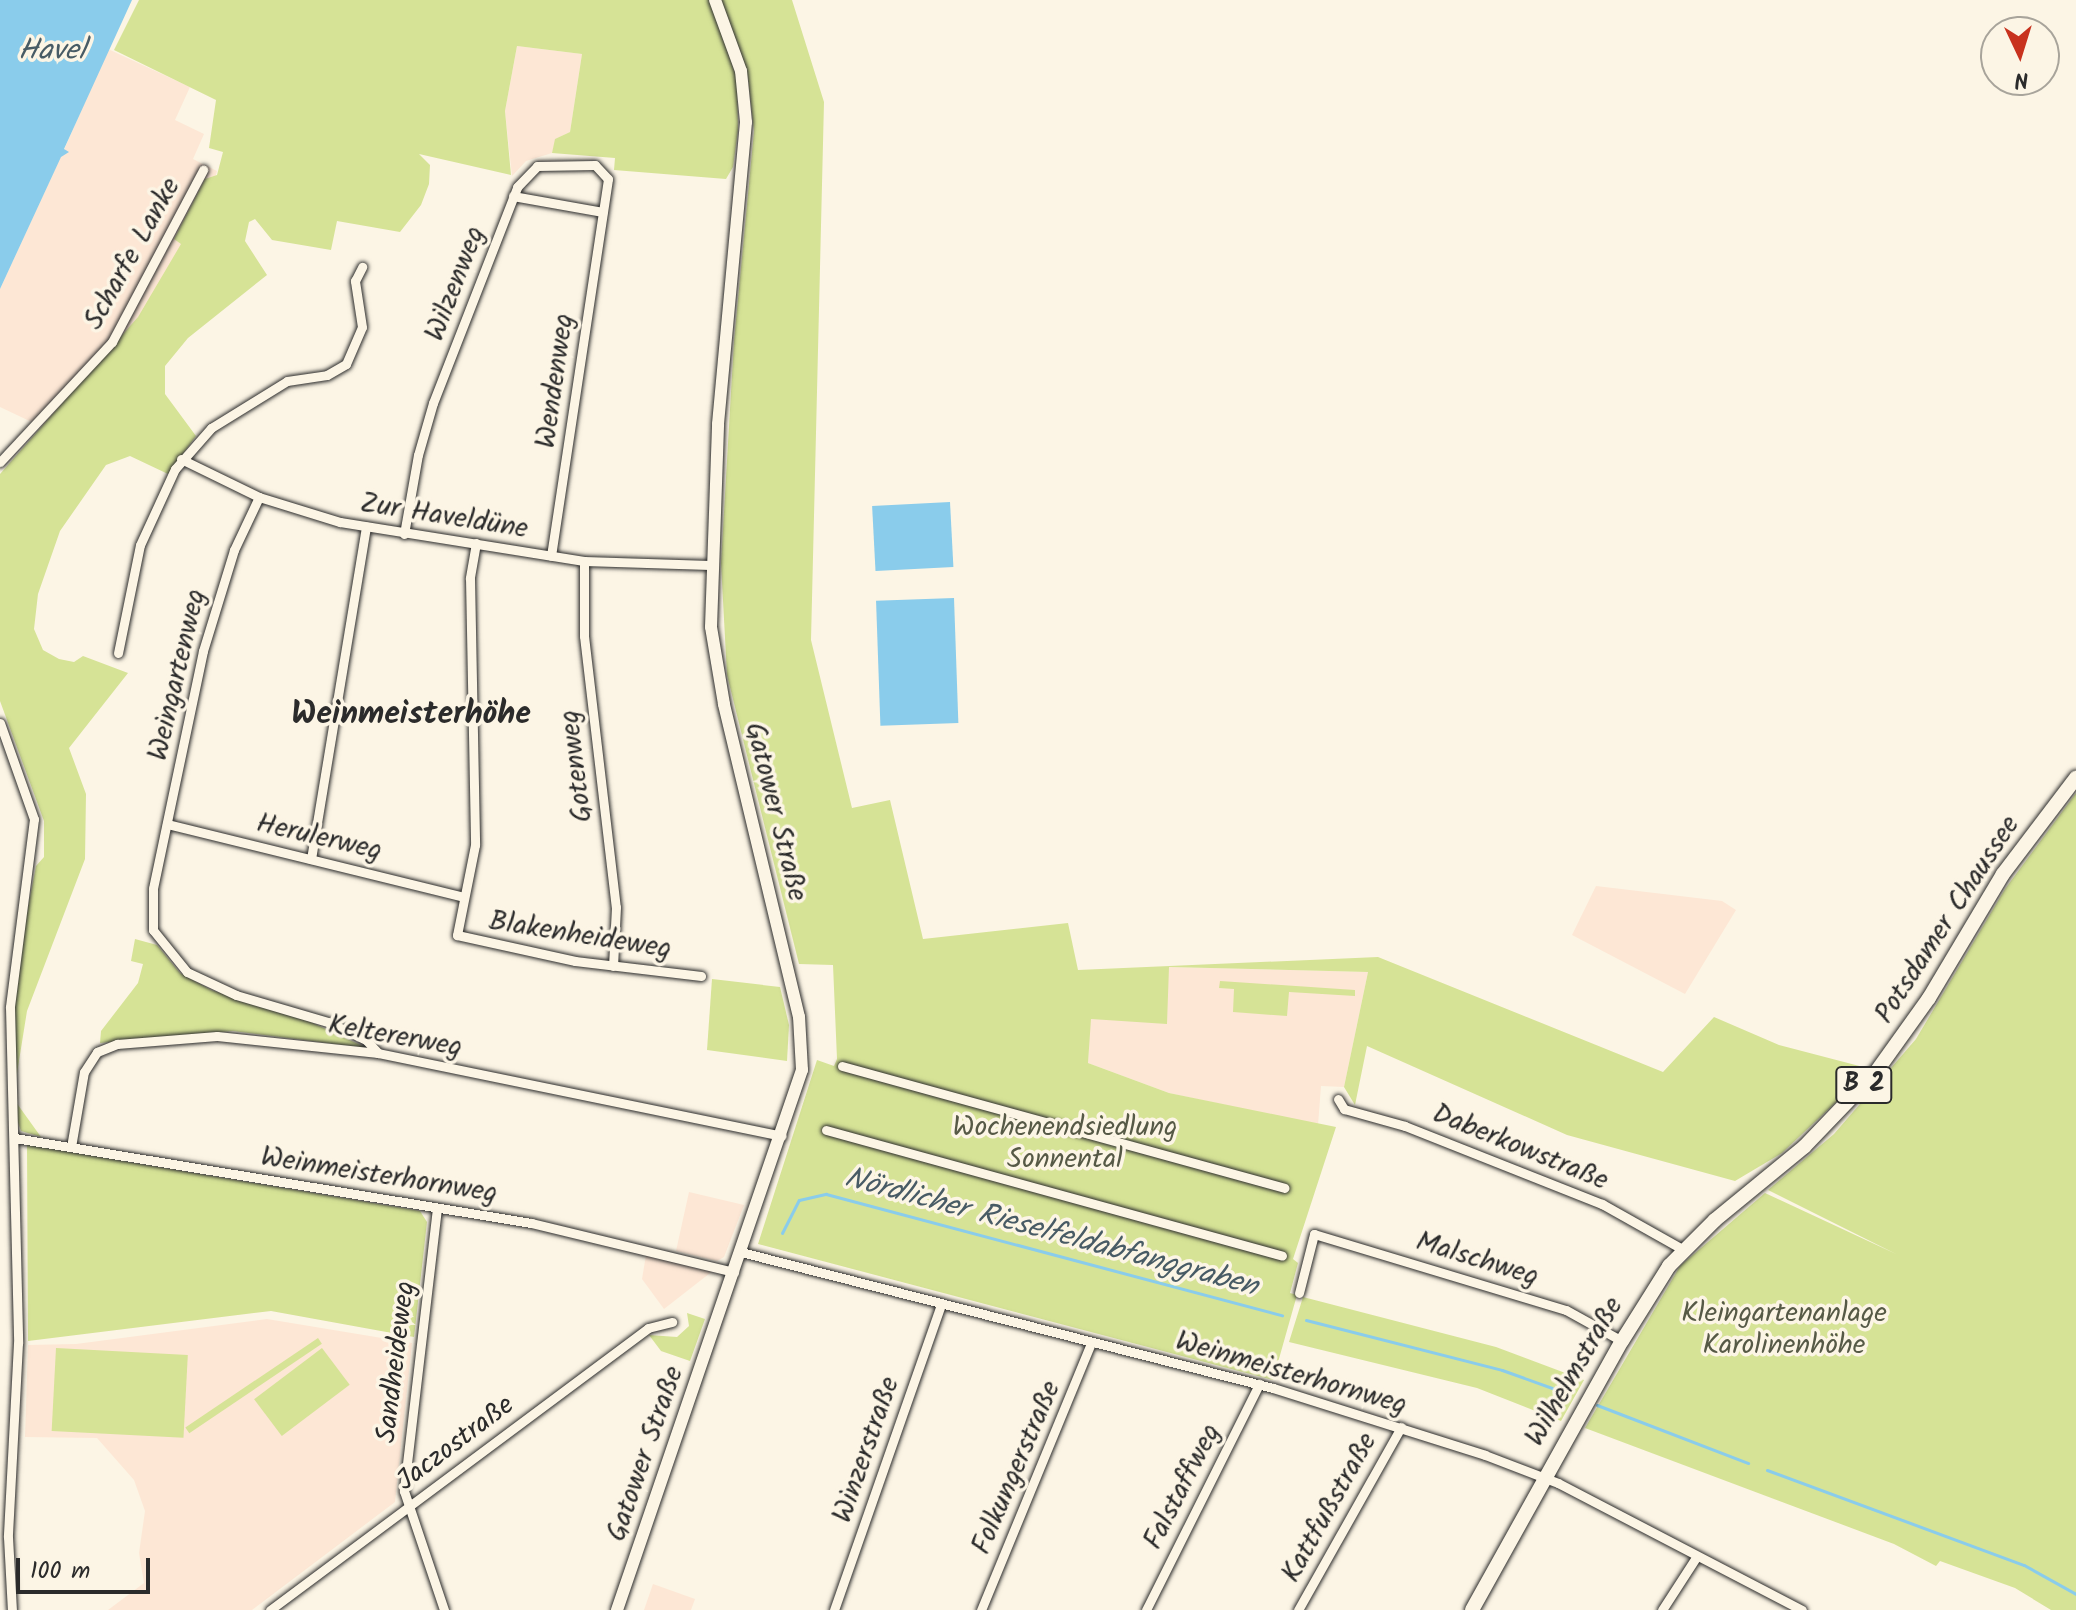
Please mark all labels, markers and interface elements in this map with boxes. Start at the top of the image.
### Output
north arrow [1980,16,2060,96]
water label: Havel [18,33,86,69]
text: N [2013,61,2030,96]
street label: Scharfe Lanke [78,172,188,336]
street label: Wilzenweg [419,222,493,346]
street label: Wendenweg [530,311,582,451]
street label: Zur Haveldüne [358,487,530,547]
street label: Weingartenweg [142,586,214,764]
district label: Weinmeisterhöhe [291,696,531,734]
street label: Gotenweg [553,708,601,824]
street label: Gatower Straße [737,719,813,905]
street label: Herulerweg [253,807,385,869]
street label: Potsdamer Chaussee [1868,810,2028,1030]
street label: Blakenheideweg [486,905,674,967]
street label: Keltererweg [325,1009,465,1065]
road number: B 2 [1834,1063,1894,1107]
street label: Daberkowstraße [1427,1097,1613,1199]
park label: Wochenendsiedlung Sonnental [953,1111,1177,1177]
street label: Weinmeisterhornweg [258,1141,500,1211]
water label: Nördlicher Rieselfeldabfanggraben [841,1160,1261,1306]
street label: Malschweg [1412,1225,1542,1295]
street label: Sandheideweg [370,1279,424,1445]
street label: Wilhelmstraße [1519,1292,1631,1452]
park label: Kleingartenanlage Karolinenhöhe [1681,1297,1887,1363]
street label: Weinmeisterhornweg [1172,1325,1410,1423]
street label: Gatower Straße [600,1362,692,1546]
street label: Winzerstraße [826,1373,908,1527]
street label: Folkungerstraße [965,1376,1069,1560]
street label: Jaczostraße [391,1389,521,1499]
street label: Falstaffweg [1137,1419,1229,1555]
street label: Kattfußstraße [1275,1427,1385,1589]
scale bar [20,1542,154,1592]
text: 100 m [30,1552,90,1591]

